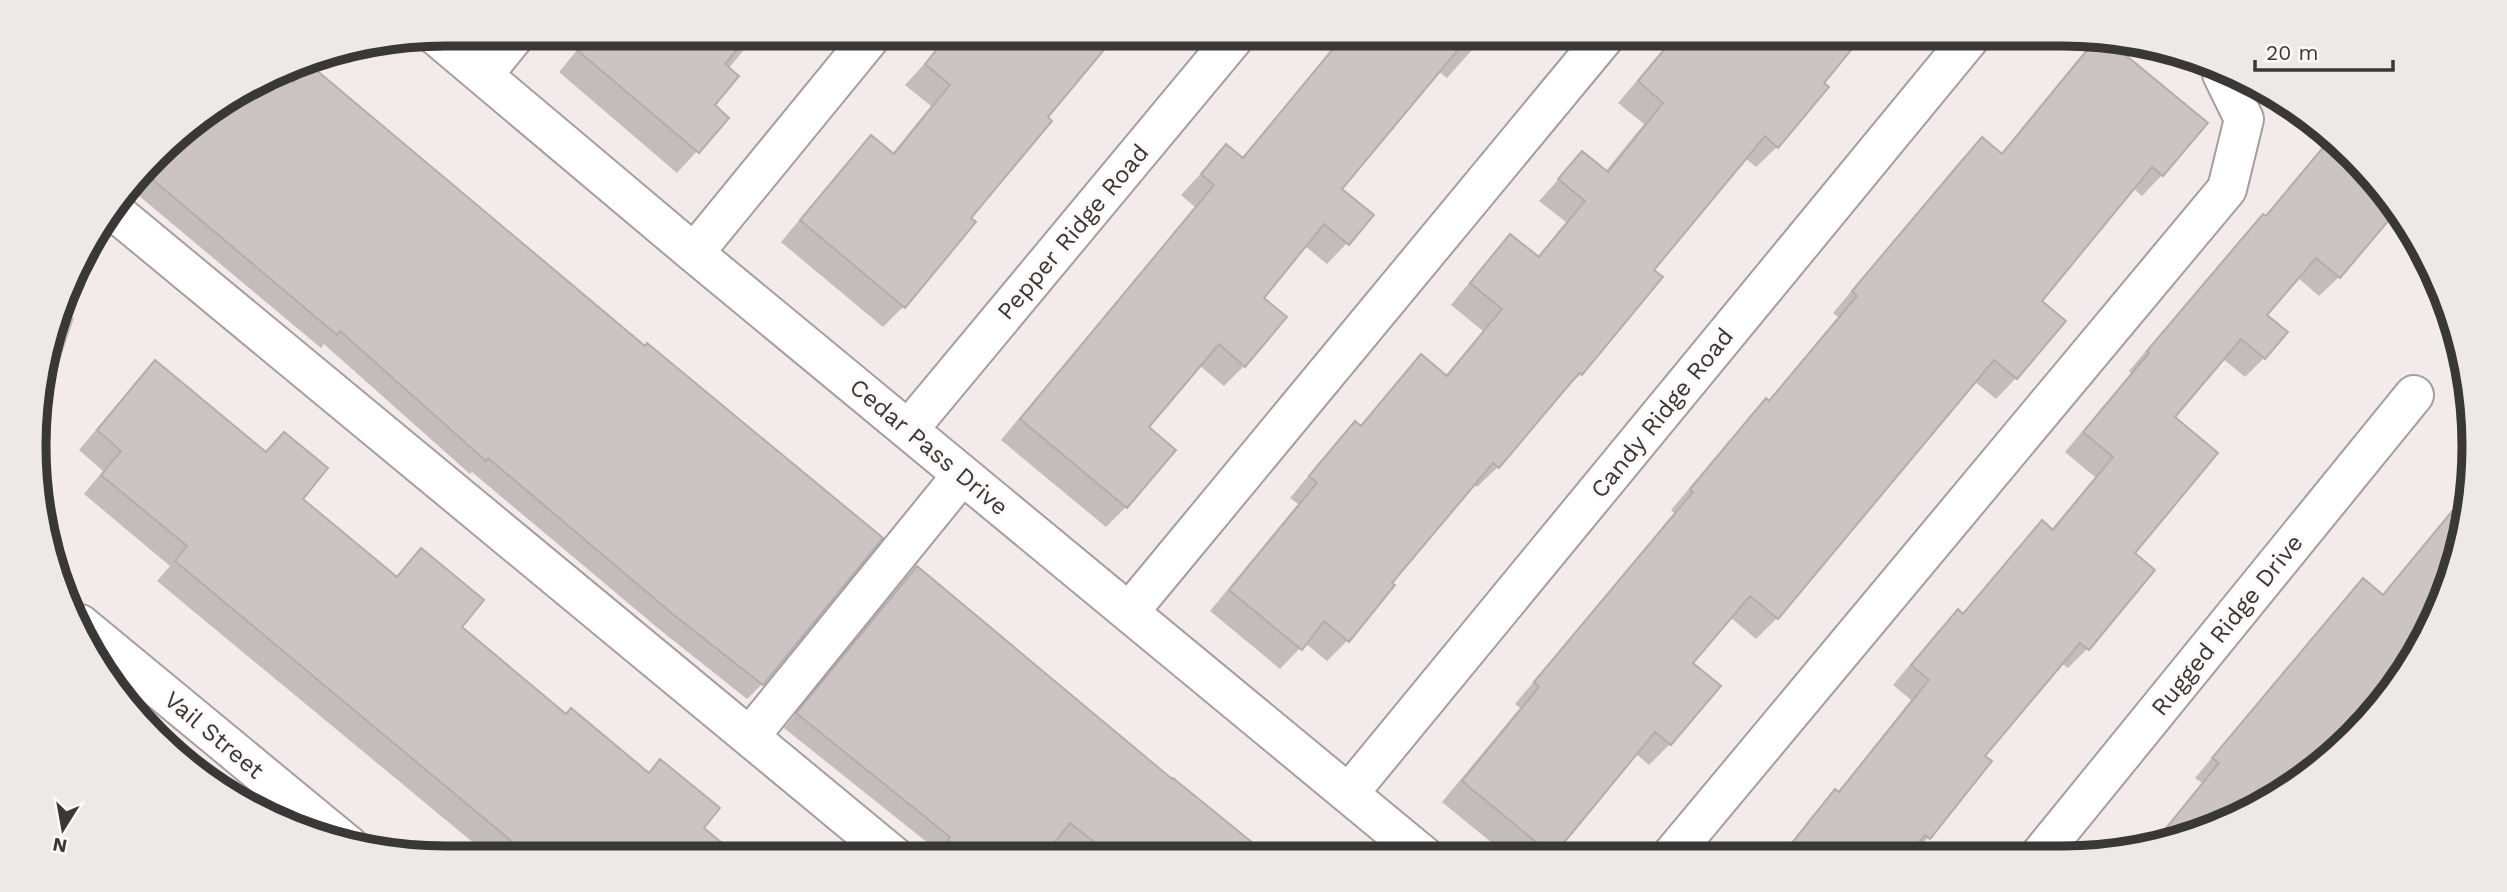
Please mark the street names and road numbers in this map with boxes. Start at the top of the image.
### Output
street label: Pepper Ridge Road [991,139,1155,325]
street label: Candy Ridge Road [1585,322,1739,504]
street label: Cedar Pass Drive [844,373,1014,521]
street label: Rugged Ridge Drive [2145,529,2309,721]
street label: Vail Street [159,685,269,785]

